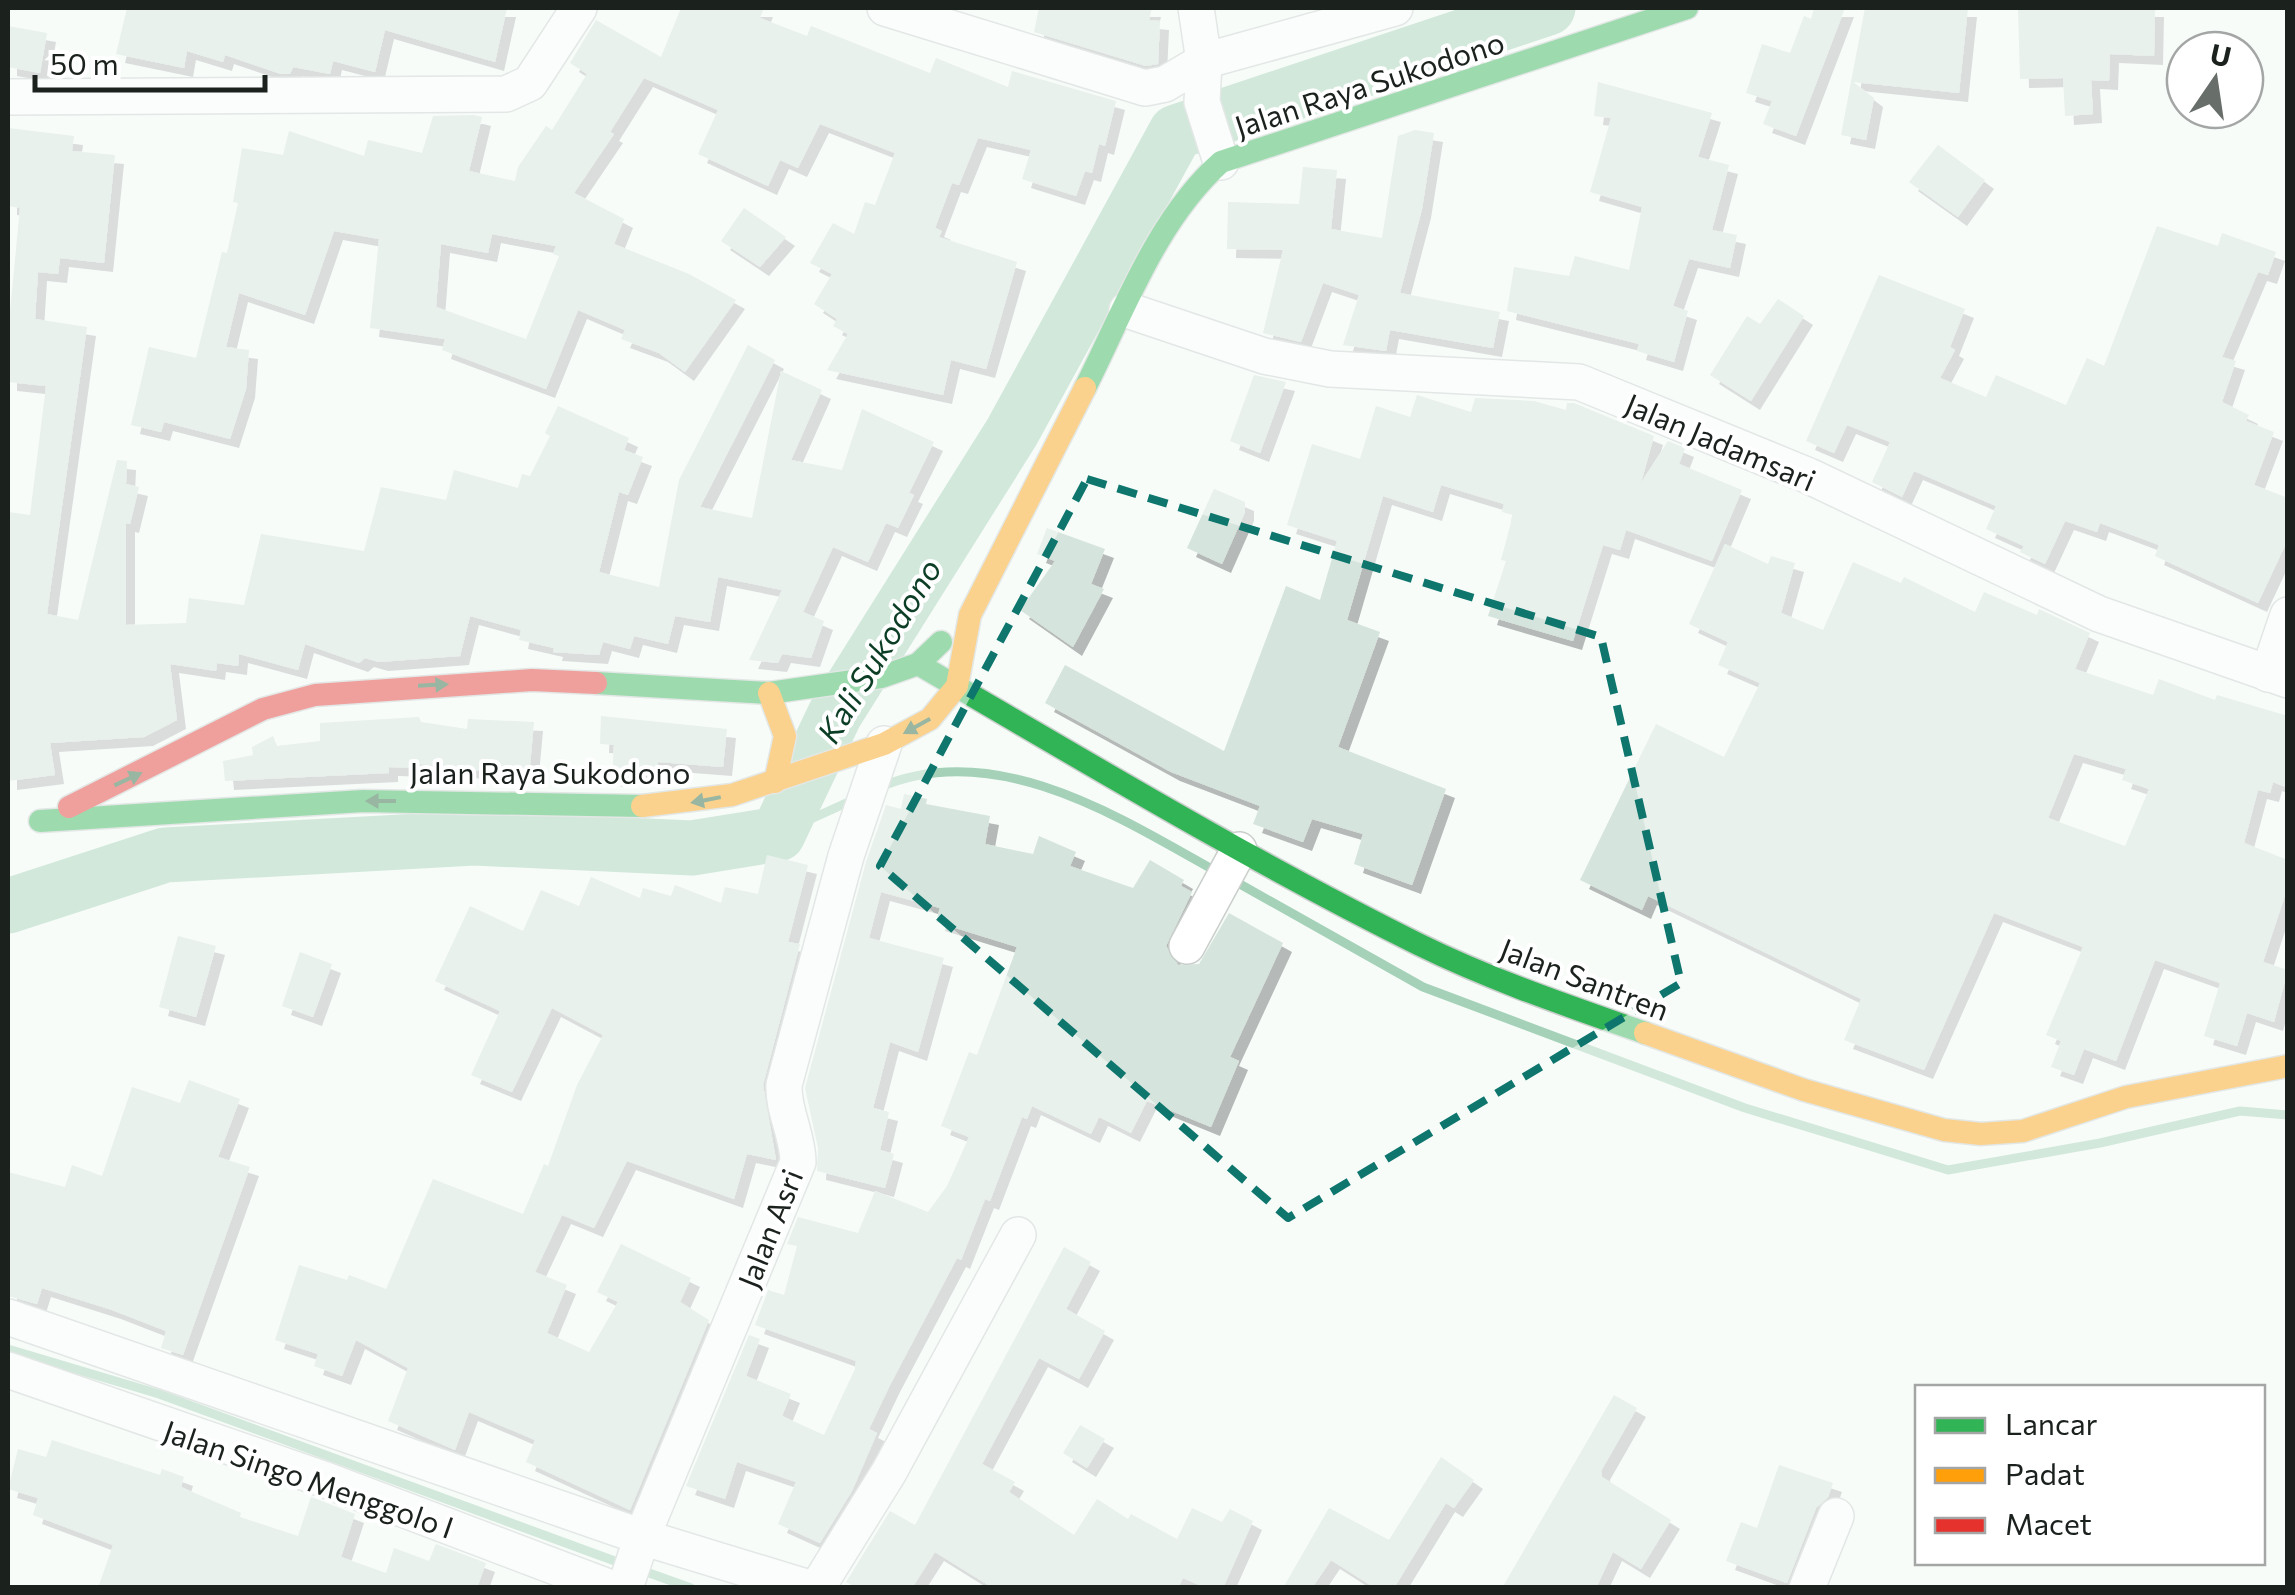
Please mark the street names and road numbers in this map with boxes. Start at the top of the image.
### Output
street label: Jalan Raya Sukodono [1230,22,1508,144]
street label: Jalan Jadamsari [1620,384,1822,498]
street label: Jalan Raya Sukodono [410,753,690,790]
street label: Jalan Santren [1495,929,1675,1027]
street label: Jalan Asri [728,1163,810,1293]
street label: Jalan Singo Menggolo I [159,1411,459,1545]

